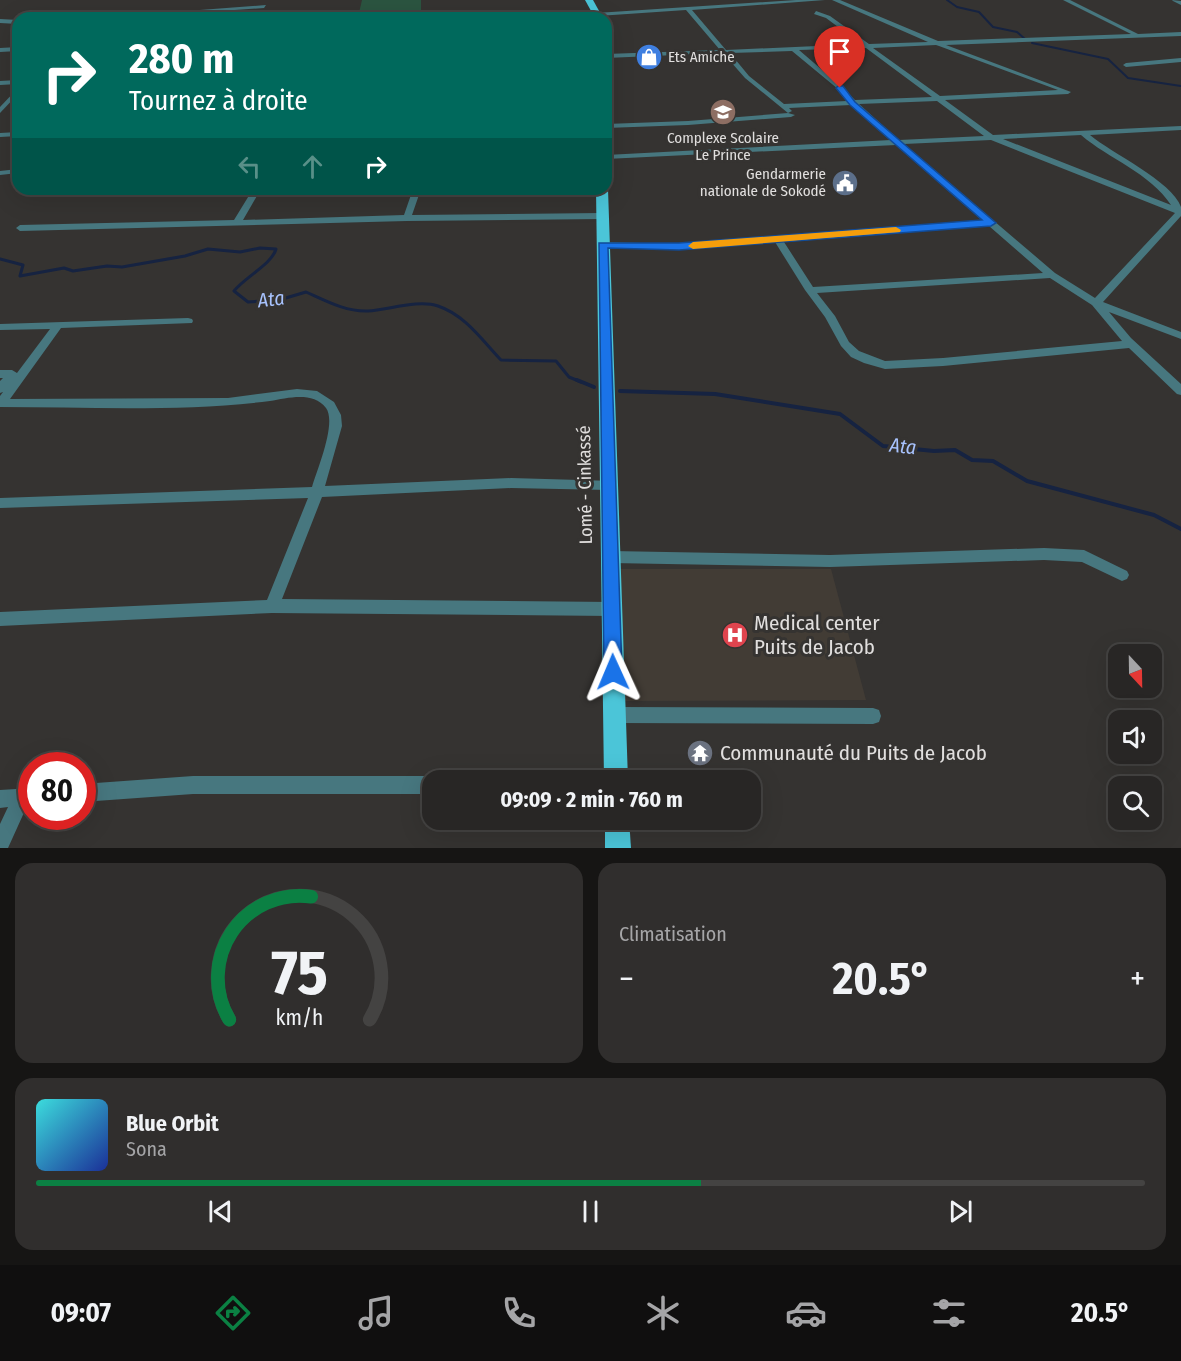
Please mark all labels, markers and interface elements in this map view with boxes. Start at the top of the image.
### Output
pin [814,26,865,88]
text: 280 m [129,34,234,84]
icon: arrive [823,35,856,68]
icon: right [30,36,108,114]
shop icon: Ets Amiche [634,42,664,72]
place label: Ets Amiche [668,48,735,66]
text: Tournez à droite [129,85,308,117]
school or university icon: Complexe Scolaire Le Prince [708,97,738,127]
place label: Complexe Scolaire Le Prince [667,129,779,164]
icon: left [233,150,266,183]
icon: ahead [296,150,329,183]
icon: right [359,150,392,183]
place label: Gendarmerie nationale de Sokodé [700,165,826,200]
public building icon: Gendarmerie nationale de Sokodé [830,168,860,198]
water label: Ata [255,285,286,313]
street label: Lomé - Cinkassé [573,425,597,545]
water label: Ata [887,433,918,459]
place label: Medical center Puits de Jacob [754,610,880,660]
hospital icon: Medical center Puits de Jacob [720,620,750,650]
position arrow [581,640,645,704]
north arrow [1108,644,1162,698]
map controls [1108,644,1162,830]
button: sound [1108,710,1162,764]
temple icon: Communauté du Puits de Jacob [685,738,715,768]
place label: Communauté du Puits de Jacob [720,740,987,766]
speed limit sign: 80 [18,752,96,830]
button: search [1108,776,1162,830]
text: 09:09 · 2 min · 760 m [500,786,683,813]
text: Climatisation [619,922,727,946]
text: 75 [271,936,327,1011]
text: 20.5° [832,952,931,1006]
text: − [619,959,634,999]
text: + [1130,959,1145,999]
text: km/h [275,1005,323,1031]
text: Blue Orbit [126,1110,219,1137]
text: Sona [126,1137,167,1161]
icon: previous [204,1195,237,1228]
icon: pause [574,1195,607,1228]
icon: next [944,1195,977,1228]
icon: directions [212,1292,254,1334]
icon: music [355,1292,397,1334]
icon: phone [498,1292,540,1334]
icon: climate [642,1292,684,1334]
icon: car [785,1292,827,1334]
icon: filters [928,1292,970,1334]
text: 09:07 [51,1297,111,1329]
text: 20.5° [1071,1297,1130,1329]

